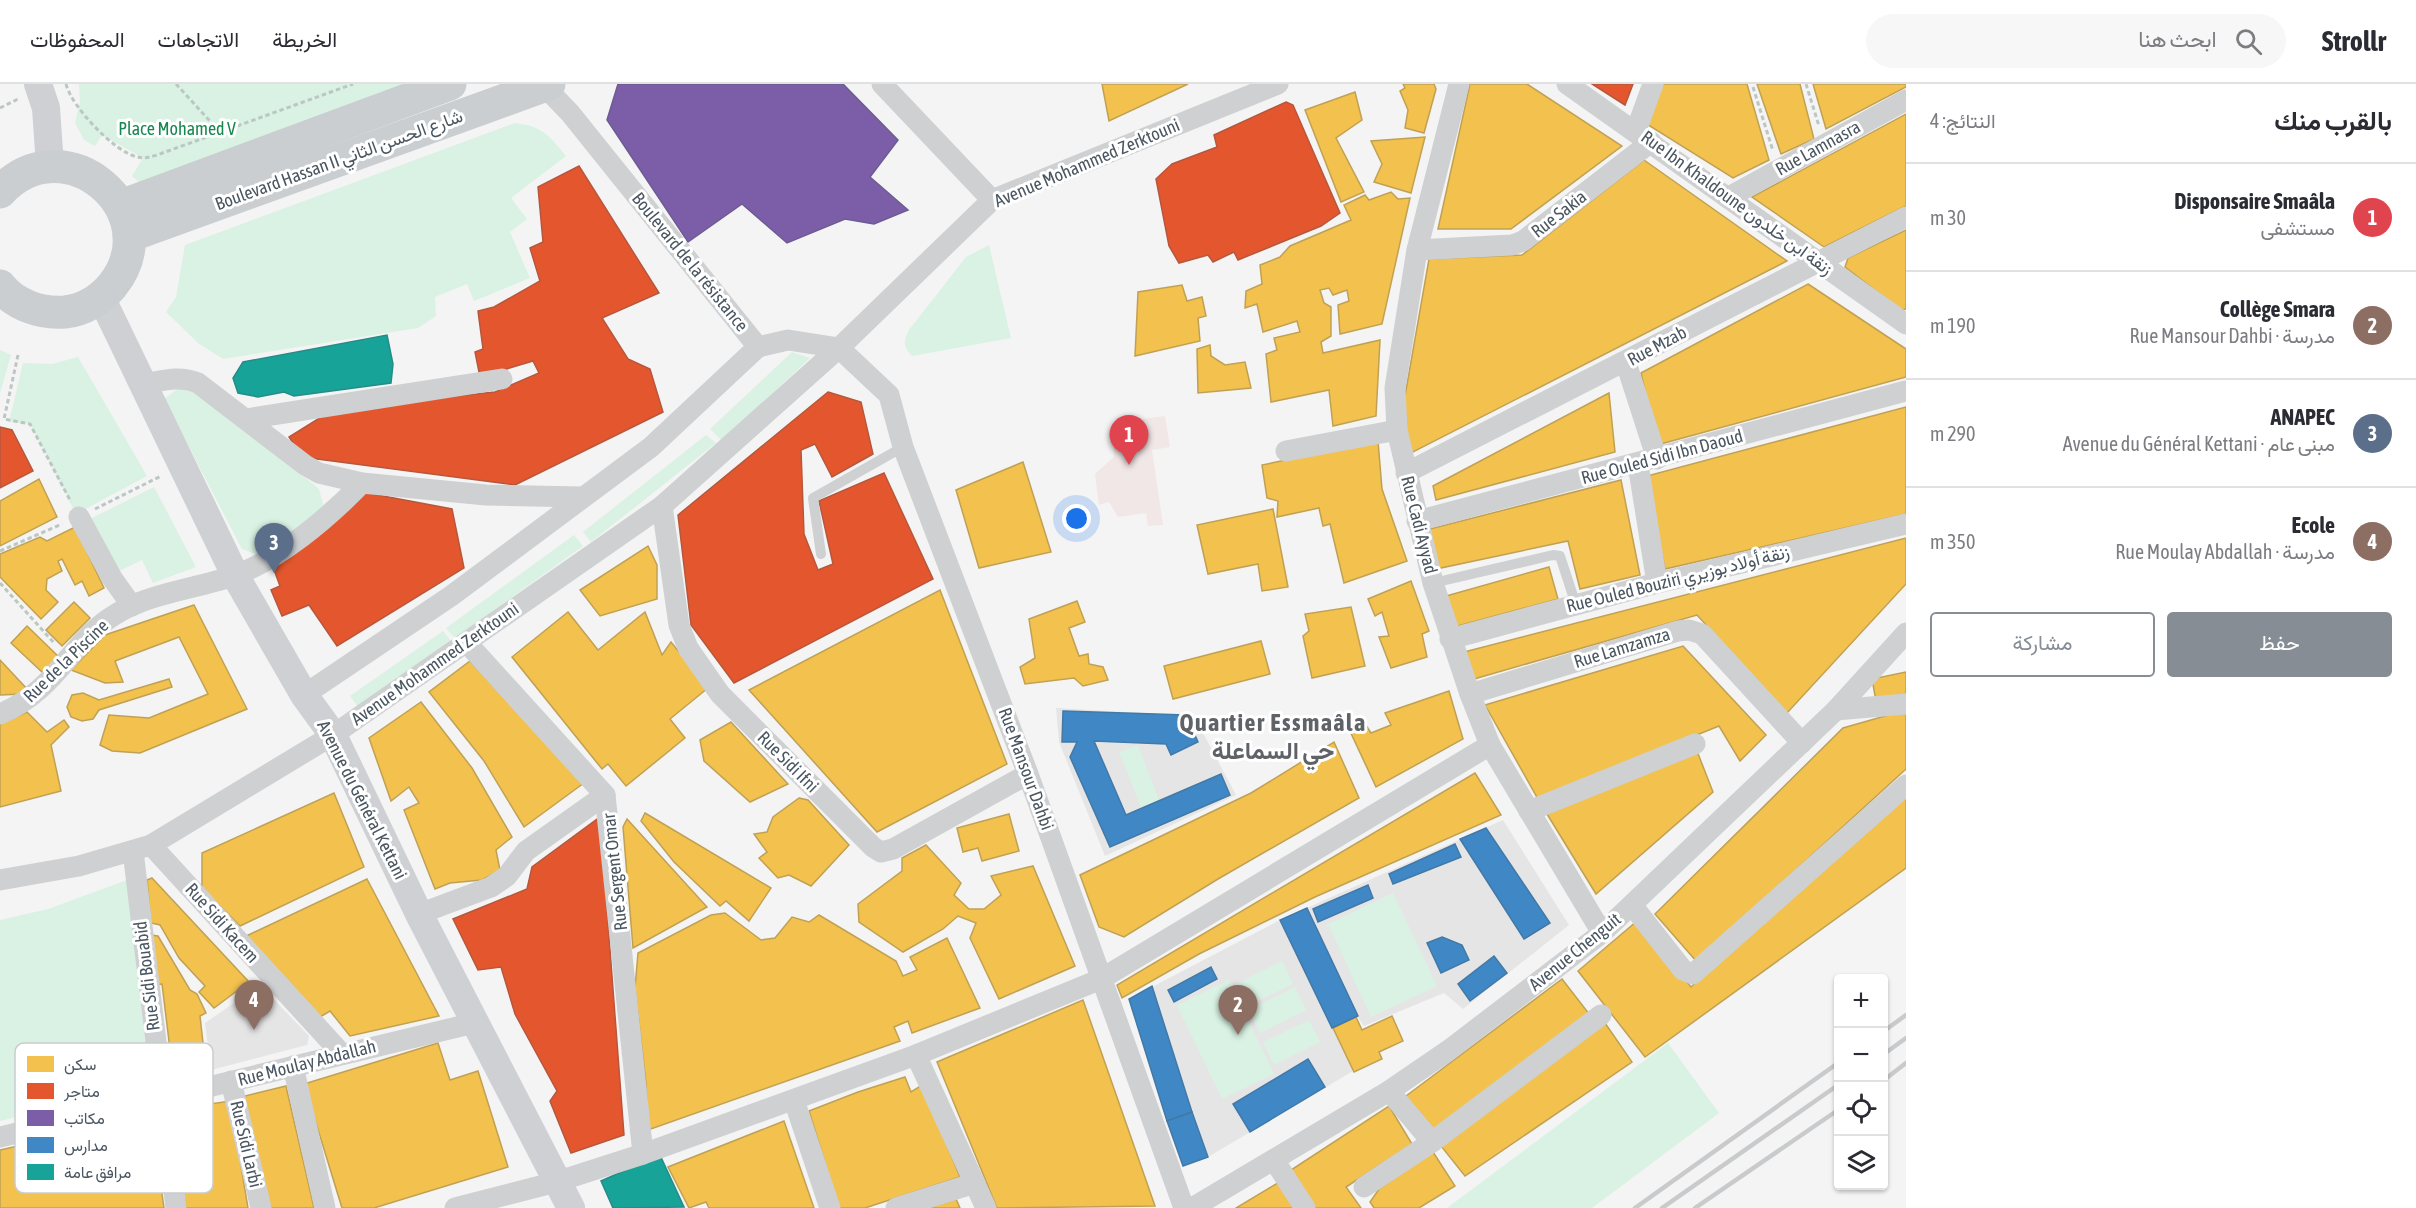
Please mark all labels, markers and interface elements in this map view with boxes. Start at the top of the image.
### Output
search box [1866,14,2286,68]
icon: search [2232,25,2265,58]
text: Strollr [2322,25,2386,57]
text: ابحث هنا [2138,26,2217,52]
text: المحفوظات [30,27,125,51]
text: الاتجاهات [158,27,239,51]
text: الخريطة [272,27,337,51]
street label: Boulevard Hassan II شارع الحسن الثاني [212,105,467,219]
text: بالقرب منك [2274,106,2392,136]
text: النتائج: 4 [1930,109,1996,132]
street label: Avenue Mohammed Zerktouni [991,114,1183,211]
street label: Rue Lamnasra [1772,116,1864,179]
park label: Place Mohamed V [118,118,236,139]
street label: Rue Ibn Khaldoune زنقة ابن خلدون [1637,126,1837,280]
street label: Rue Sakia [1527,186,1590,242]
street label: Boulevard de la résistance [628,188,753,335]
text: Disponsaire Smaâla [2174,188,2335,214]
text: 30 m [1930,206,1966,229]
text: 1 [2368,206,2377,229]
text: مستشفى [2260,216,2335,239]
text: Collège Smara [2220,296,2335,322]
text: 190 m [1930,314,1975,337]
text: 2 [2368,314,2377,337]
street label: Rue Mzab [1624,321,1690,370]
text: مدرسة · Rue Mansour Dahbi [2130,324,2335,347]
text: ANAPEC [2270,404,2335,430]
pin: 1 [1110,416,1148,465]
text: 290 m [1930,422,1975,445]
text: 3 [2368,422,2377,445]
street label: Rue Ouled Sidi Ibn Daoud [1579,425,1745,488]
text: مبنى عام · Avenue du Général Kettani [2063,432,2335,455]
street label: Rue Cadi Ayyad [1397,474,1442,576]
your location [1062,504,1091,533]
text: Ecole [2292,512,2335,538]
pin: 3 [254,524,294,573]
text: 350 m [1930,530,1975,553]
text: 4 [2368,530,2377,553]
text: مدرسة · Rue Moulay Abdallah [2115,540,2335,563]
street label: Rue Ouled Bouziri زنقة أولاد بوزيري [1564,541,1793,621]
street label: Avenue Mohammed Zerktouni [347,598,522,729]
button: مشاركة [1930,612,2155,677]
button: حفظ [2167,612,2392,677]
street label: Rue de la Piscine [19,615,112,706]
street label: Rue Lamzamza [1571,623,1672,672]
street label: Rue Mansour Dahbi [995,705,1058,833]
district label: Quartier Essmaâla حي السماعلة [1179,709,1367,771]
street label: Avenue du Général Kettani [313,717,412,883]
street label: Rue Sidi Ifni [753,727,823,797]
street label: Rue Sergent Omar [598,812,631,932]
street label: Rue Sidi Kacem [181,879,264,967]
street label: Avenue Chenguit [1525,908,1625,995]
street label: Rue Sidi Bouabid [129,920,164,1032]
map controls [1834,974,1888,1190]
button: + [1834,974,1888,1028]
pin: 4 [234,980,274,1030]
pin: 2 [1218,986,1258,1035]
button: − [1834,1028,1888,1082]
street label: Rue Moulay Abdallah [236,1035,378,1090]
legend [15,1043,213,1193]
text: سكن [64,1055,96,1075]
text: متاجر [63,1082,100,1102]
button: locate [1834,1082,1888,1136]
street label: Rue Sidi Larbi [226,1098,267,1189]
text: مكاتب [64,1109,105,1128]
text: مدارس [64,1136,108,1156]
button: layers [1834,1136,1888,1190]
text: مرافق عامة [64,1163,131,1183]

